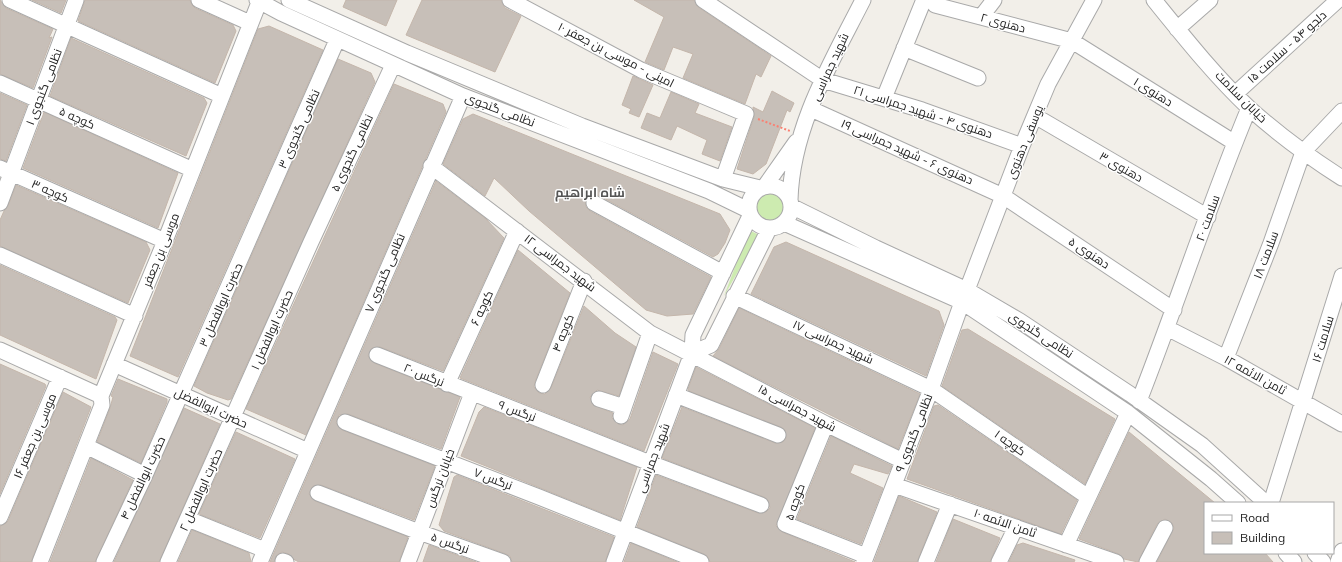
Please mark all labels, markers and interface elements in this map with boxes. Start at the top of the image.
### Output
street label: دلجو ۵۴ - سلامت ۱۵ [1244,7,1329,86]
street label: دهنوی ۲ [979,9,1027,36]
street label: امینی - موسی بن جعفر ۱۰ [556,19,677,90]
street label: شهید جمراسی [807,30,852,103]
street label: نظامی گنجوی ۱ [22,47,65,127]
street label: خیابان سلامت [1212,68,1270,126]
street label: دهنوی ۱ [1131,74,1176,110]
street label: دهنوی ۴ - شهید جمراسی ۲۱ [852,82,995,141]
street label: نظامی گنجوی ۳ [274,87,323,171]
street label: نظامی گنجوی [463,89,537,130]
street label: یوسفی دهنوی [1003,102,1046,181]
street label: کوچه ۵ [56,103,97,134]
street label: نظامی گنجوی ۵ [327,112,376,194]
street label: دهنوی ۶ - شهید جمراسی ۱۹ [839,116,976,188]
street label: دهنوی ۳ [1097,148,1146,185]
street label: کوچه ۳ [28,176,71,207]
district label: شاه ابراهیم [555,184,625,202]
street label: سلامت ۲۰ [1192,193,1223,243]
street label: موسی بن جعفر [138,211,182,290]
street label: سلامت ۱۸ [1250,229,1281,281]
street label: نظامی گنجوی ۷ [361,231,408,315]
street label: شهید جمراسی ۱۲ [521,231,599,295]
street label: دهنوی ۵ [1066,233,1113,272]
street label: حضرت ابوالفضل ۳ [195,261,246,349]
street label: حضرت ابوالفضل ۱ [247,288,296,372]
street label: کوچه ۶ [467,288,498,329]
street label: نظامی گنجوی [1006,308,1076,361]
street label: کوچه ۴ [548,312,579,355]
street label: سلامت ۱۶ [1308,314,1337,364]
street label: شهید جمراسی ۱۷ [790,316,876,367]
street label: ثامن الائمه ۱۲ [1222,351,1289,398]
street label: نرگس ۲۰ [402,360,447,389]
street label: شهید جمراسی ۱۵ [756,381,839,435]
street label: حضرت ابوالفضل [172,384,250,431]
street label: موسی بن جعفر ۱۶ [10,391,59,481]
street label: نظامی گنجوی ۹ [892,391,935,474]
street label: نرگس ۹ [496,396,538,425]
street label: شهید جمراسی [632,421,673,495]
street label: کوچه ۱ [991,426,1029,460]
street label: حضرت ابوالفضل ۴ [117,434,168,522]
street label: حضرت ابوالفضل ۲ [176,446,225,533]
street label: خیابان نرگس [422,446,458,509]
street label: نرگس ۷ [472,464,515,493]
street label: کوچه ۵ [781,482,810,523]
legend [1204,502,1334,554]
street label: ثامن الائمه ۱۰ [972,505,1039,540]
text: Road [1240,510,1269,525]
street label: نرگس ۵ [429,529,471,556]
text: Building [1240,530,1285,545]

